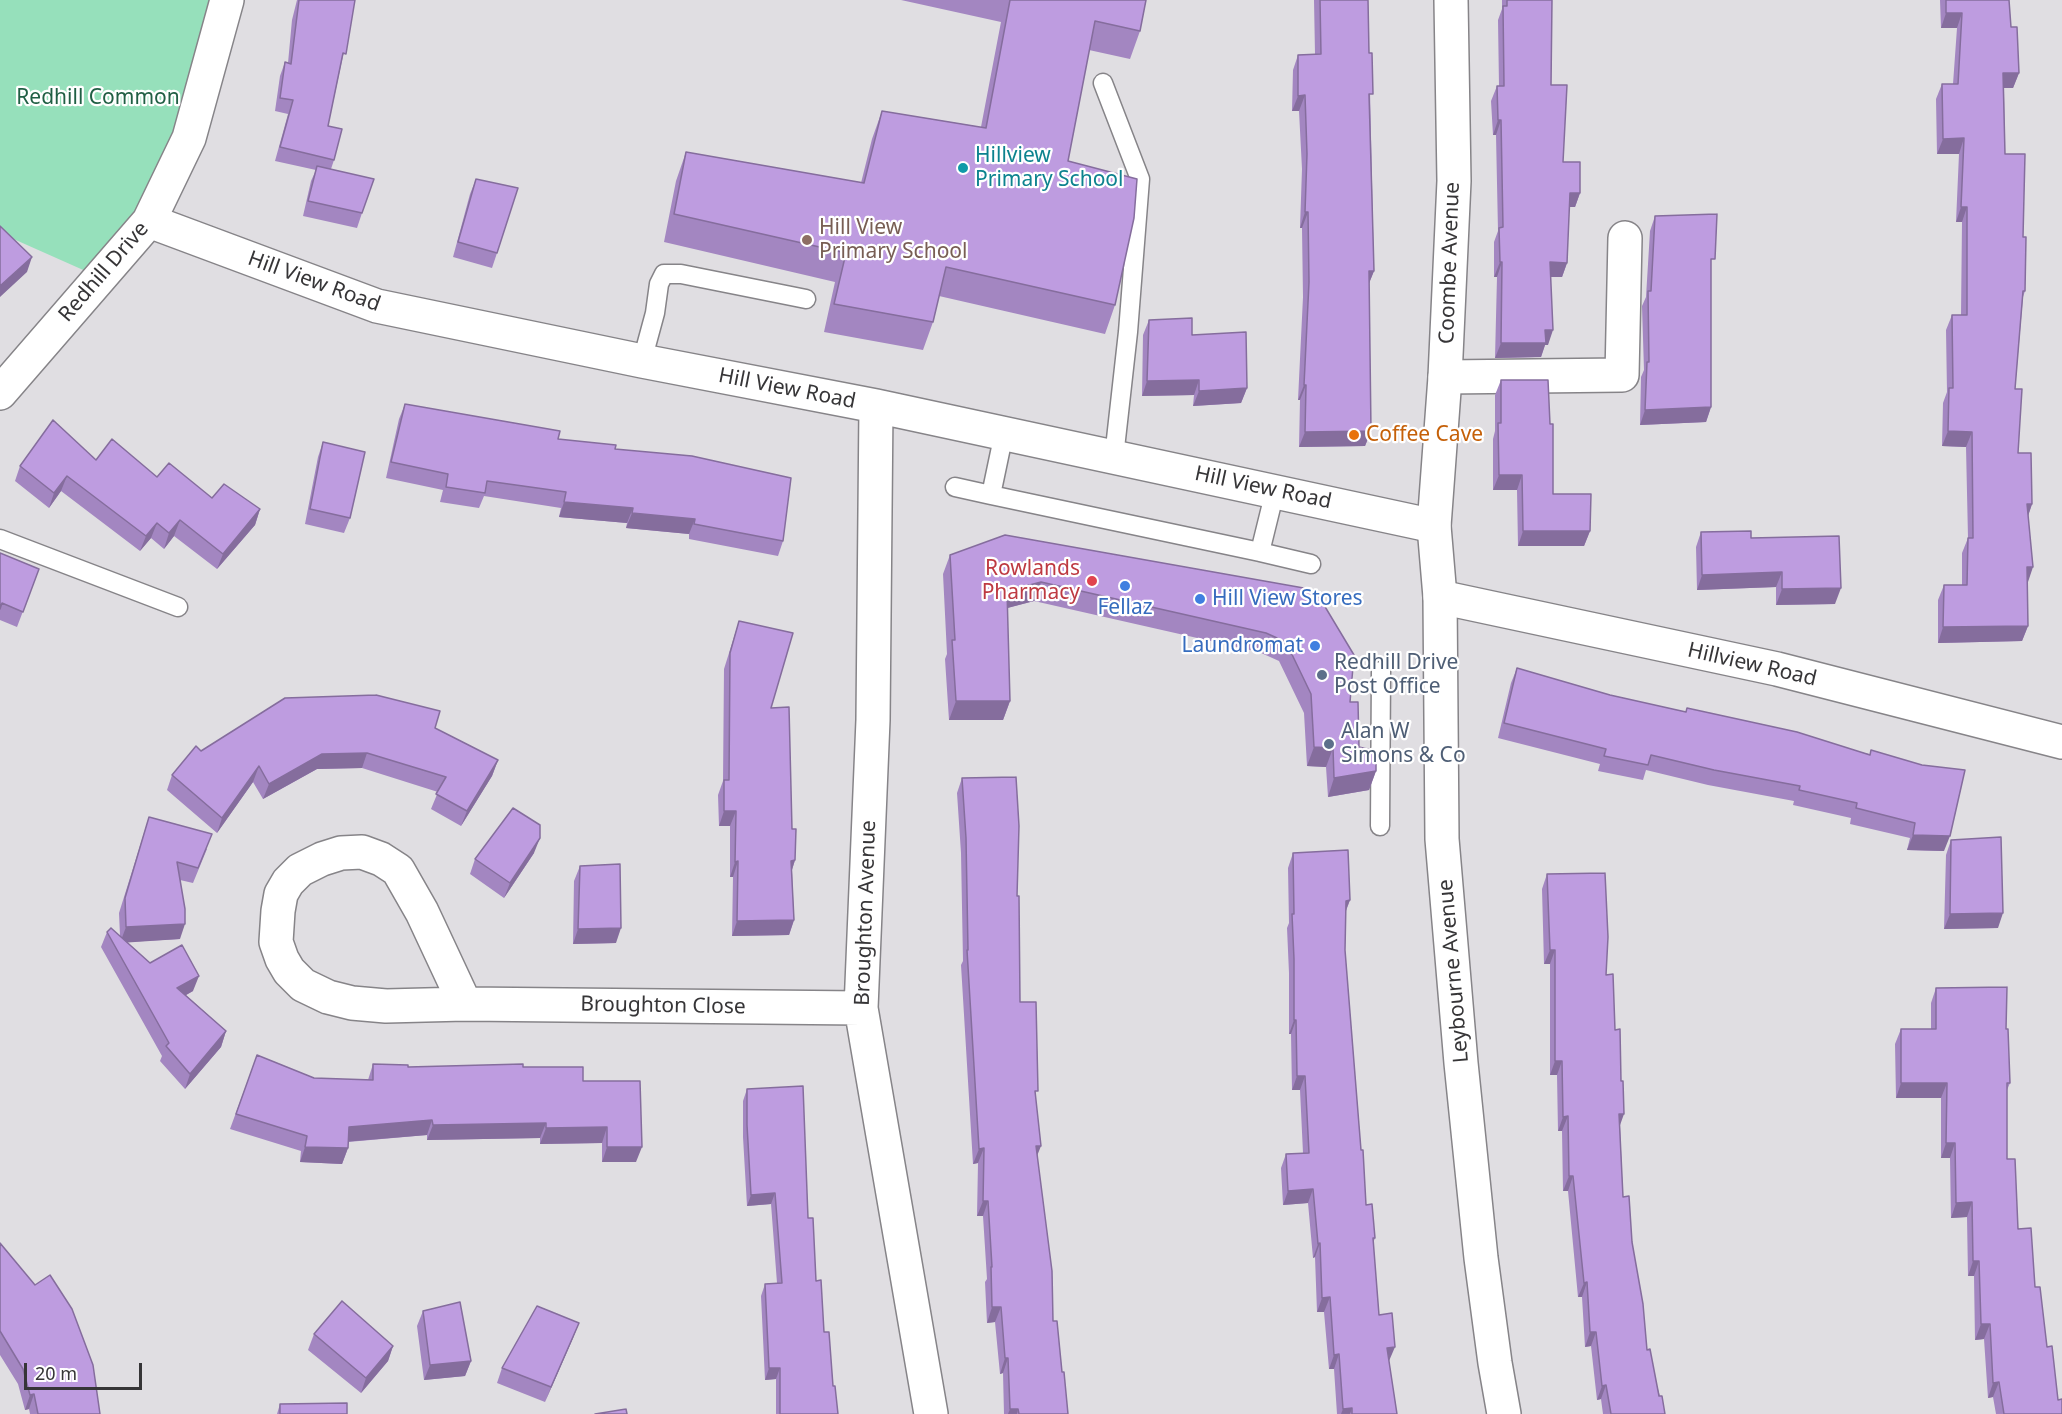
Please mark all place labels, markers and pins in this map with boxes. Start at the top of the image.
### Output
place label: Hillview Primary School [975,143,1123,193]
marker: Hillview Primary School [956,161,970,175]
place label: Hill View Primary School [819,215,967,265]
marker: Hill View Primary School [800,233,814,247]
place label: Coffee Cave [1366,422,1483,448]
marker: Coffee Cave [1347,428,1361,442]
place label: Rowlands Pharmacy [982,556,1080,606]
marker: Rowlands Pharmacy [1085,574,1099,588]
marker: Fellaz [1118,579,1132,593]
place label: Hill View Stores [1212,586,1363,612]
marker: Hill View Stores [1193,592,1207,606]
place label: Fellaz [1097,595,1153,621]
place label: Laundromat [1181,633,1303,659]
marker: Laundromat [1308,639,1322,653]
place label: Redhill Drive Post Office [1334,650,1458,700]
marker: Redhill Drive Post Office [1315,668,1329,682]
place label: Alan W Simons & Co [1341,719,1466,769]
marker: Alan W Simons & Co [1322,737,1336,751]

